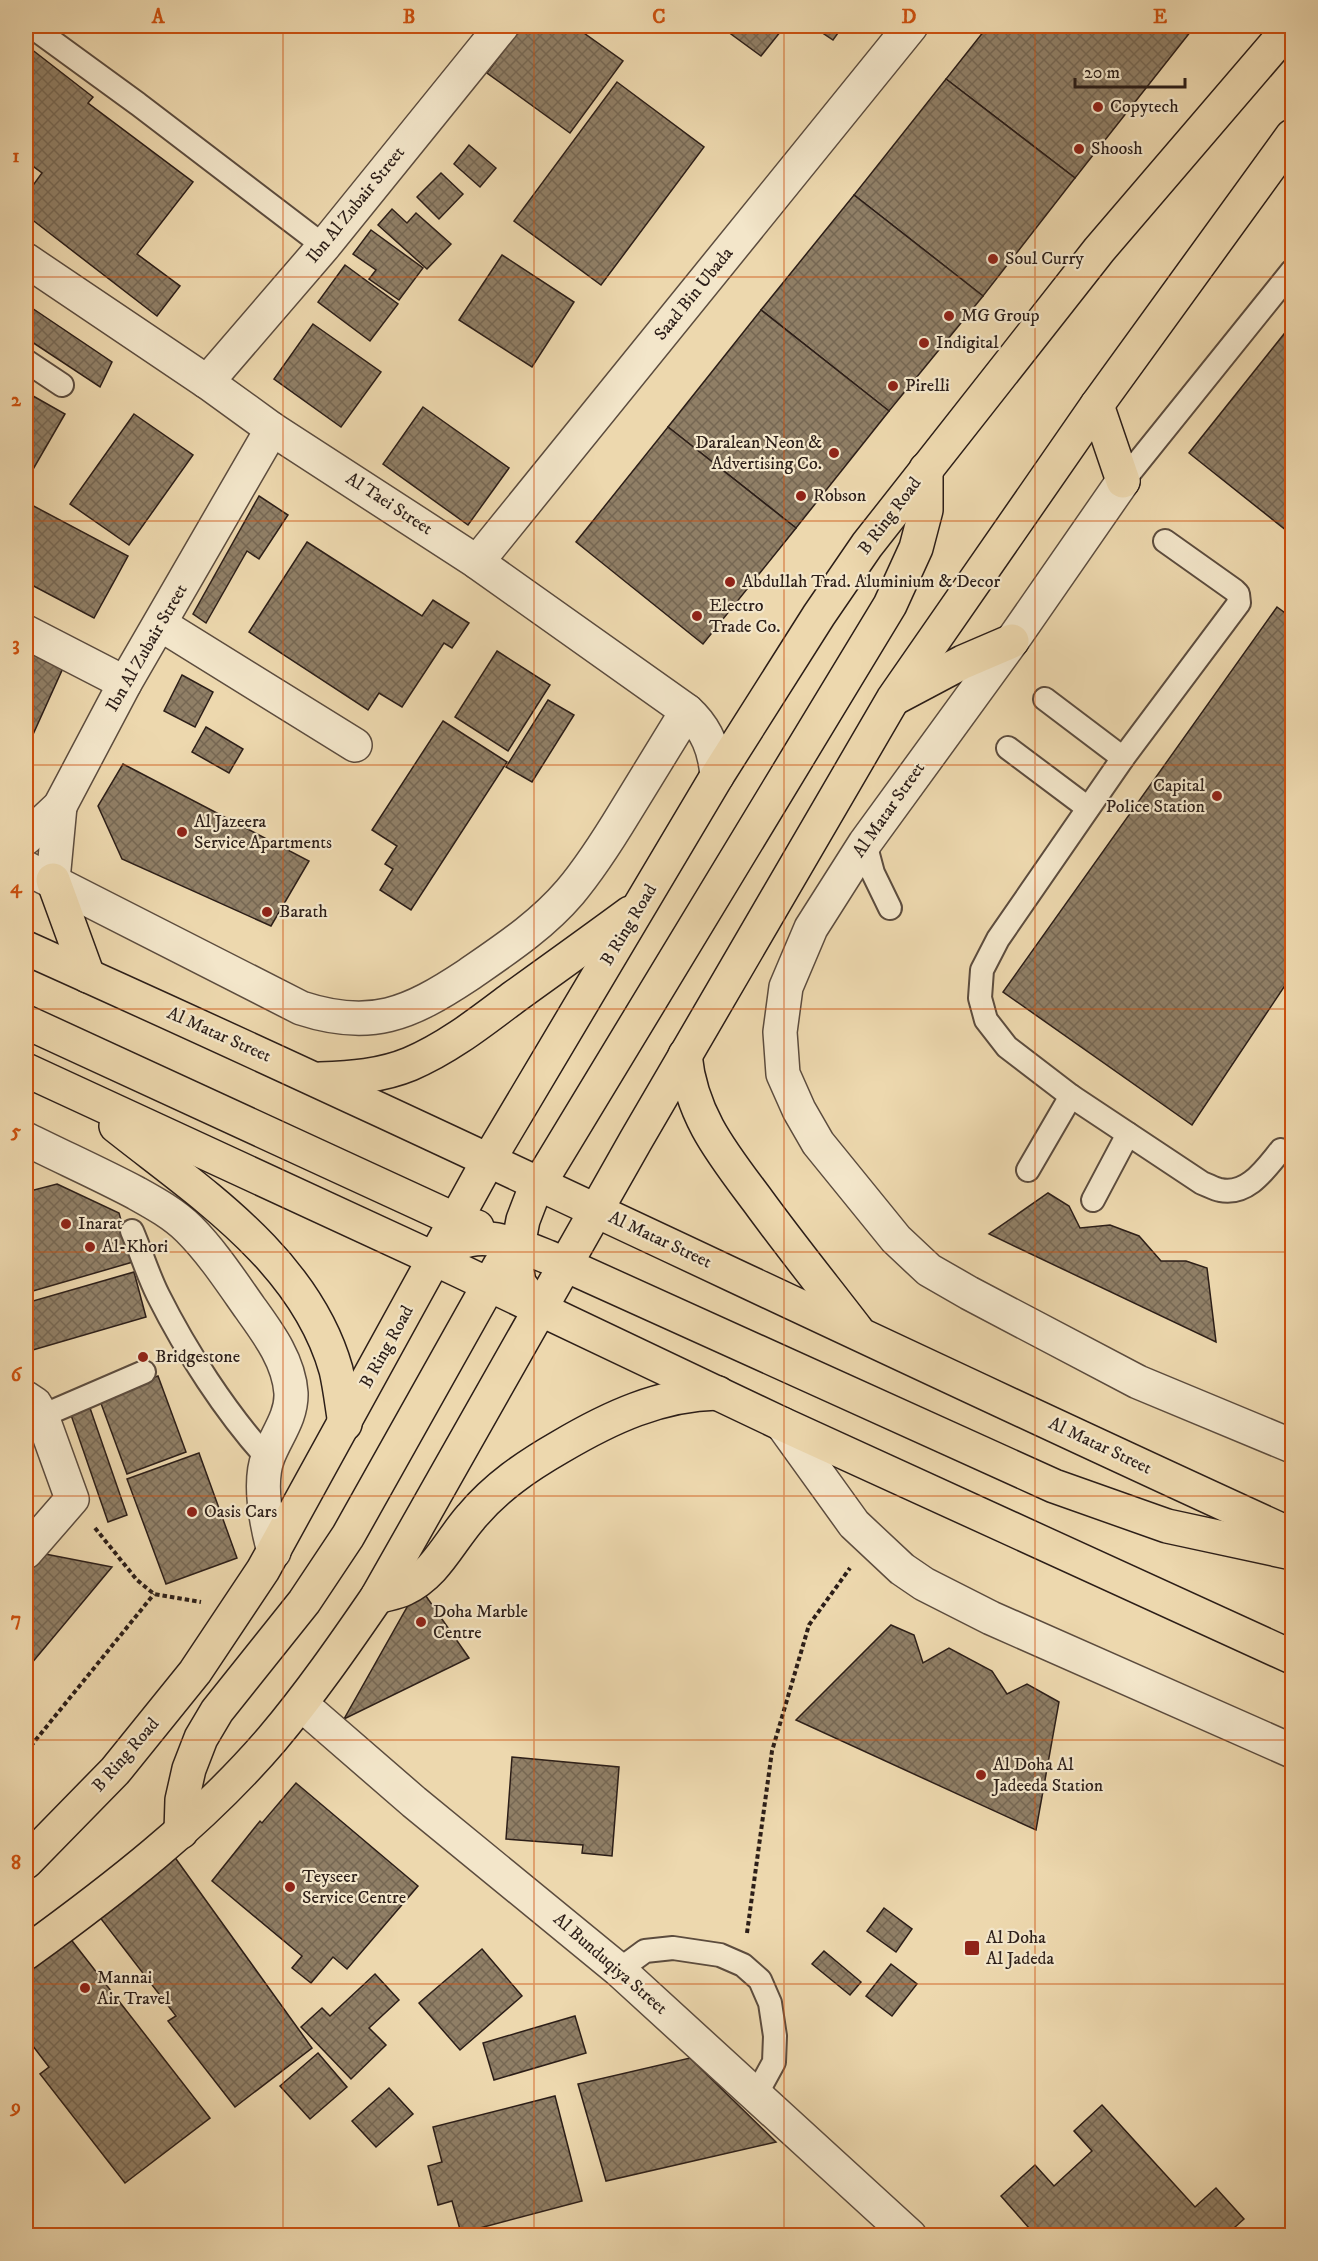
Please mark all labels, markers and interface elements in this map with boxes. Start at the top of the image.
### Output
text: A [151,5,166,30]
text: B [403,5,415,30]
text: C [652,5,666,30]
text: D [902,5,917,30]
text: E [1153,5,1167,30]
scale bar [1075,51,1184,89]
text: 20 m [1084,62,1120,84]
place label: Copytech [1110,96,1179,118]
marker: Copytech [1091,100,1105,114]
place label: Shoosh [1091,138,1143,160]
street label: Ibn Al Zubair Street [302,142,410,268]
marker: Shoosh [1072,142,1086,156]
text: 1 [12,144,20,169]
street label: Saad Bin Ubada [650,243,738,345]
place label: Soul Curry [1005,248,1084,270]
marker: Soul Curry [986,252,1000,266]
place label: MG Group [961,305,1039,327]
marker: MG Group [942,309,956,323]
place label: Indigital [936,332,999,354]
marker: Indigital [917,336,931,350]
place label: Pirelli [905,375,950,397]
marker: Pirelli [886,379,900,393]
text: 2 [11,388,22,413]
place label: Daralean Neon & Advertising Co. [695,432,822,475]
marker: Daralean Neon & Advertising Co. [827,446,841,460]
street label: Al Taei Street [342,468,437,540]
street label: B Ring Road [854,473,926,559]
place label: Robson [813,485,867,507]
marker: Robson [794,489,808,503]
place label: Abdullah Trad. Aluminium & Decor [742,571,1000,593]
marker: Abdullah Trad. Aluminium & Decor [723,575,737,589]
street label: Ibn Al Zubair Street [102,580,193,716]
place label: Electro Trade Co. [709,595,780,638]
marker: Electro Trade Co. [690,609,704,623]
text: 3 [12,632,20,657]
street label: Al Matar Street [848,758,930,862]
place label: Capital Police Station [1106,775,1206,818]
marker: Capital Police Station [1210,789,1224,803]
place label: Al Jazeera Service Apartments [194,811,332,854]
marker: Al Jazeera Service Apartments [175,825,189,839]
text: 4 [10,875,23,900]
street label: B Ring Road [596,880,662,970]
place label: Barath [279,901,328,923]
marker: Barath [260,905,274,919]
street label: Al Matar Street [164,1002,275,1068]
text: 5 [10,1119,21,1144]
street label: Al Matar Street [605,1206,715,1274]
place label: Inarat [78,1213,123,1235]
marker: Inarat [59,1217,73,1231]
place label: Al-Khori [102,1236,168,1258]
marker: Al-Khori [83,1240,97,1254]
street label: B Ring Road [355,1302,419,1392]
place label: Bridgestone [155,1346,240,1368]
marker: Bridgestone [136,1350,150,1364]
text: 6 [11,1363,23,1388]
street label: Al Matar Street [1045,1412,1155,1480]
place label: Oasis Cars [204,1501,277,1523]
marker: Oasis Cars [185,1505,199,1519]
place label: Doha Marble Centre [433,1601,528,1644]
text: 7 [11,1607,21,1632]
marker: Doha Marble Centre [414,1615,428,1629]
street label: B Ring Road [88,1713,164,1797]
place label: Al Doha Al Jadeeda Station [991,1754,1104,1797]
marker: Al Doha Al Jadeeda Station [974,1768,988,1782]
text: 8 [11,1851,21,1876]
place label: Teyseer Service Centre [302,1866,406,1909]
marker: Teyseer Service Centre [283,1880,297,1894]
street label: Al Bunduqiya Street [548,1908,672,2020]
place label: Al Doha Al Jadeda [986,1927,1055,1970]
marker: Al Doha Al Jadeda [963,1939,981,1957]
place label: Mannai Air Travel [97,1967,171,2010]
marker: Mannai Air Travel [78,1981,92,1995]
text: 9 [9,2095,21,2120]

